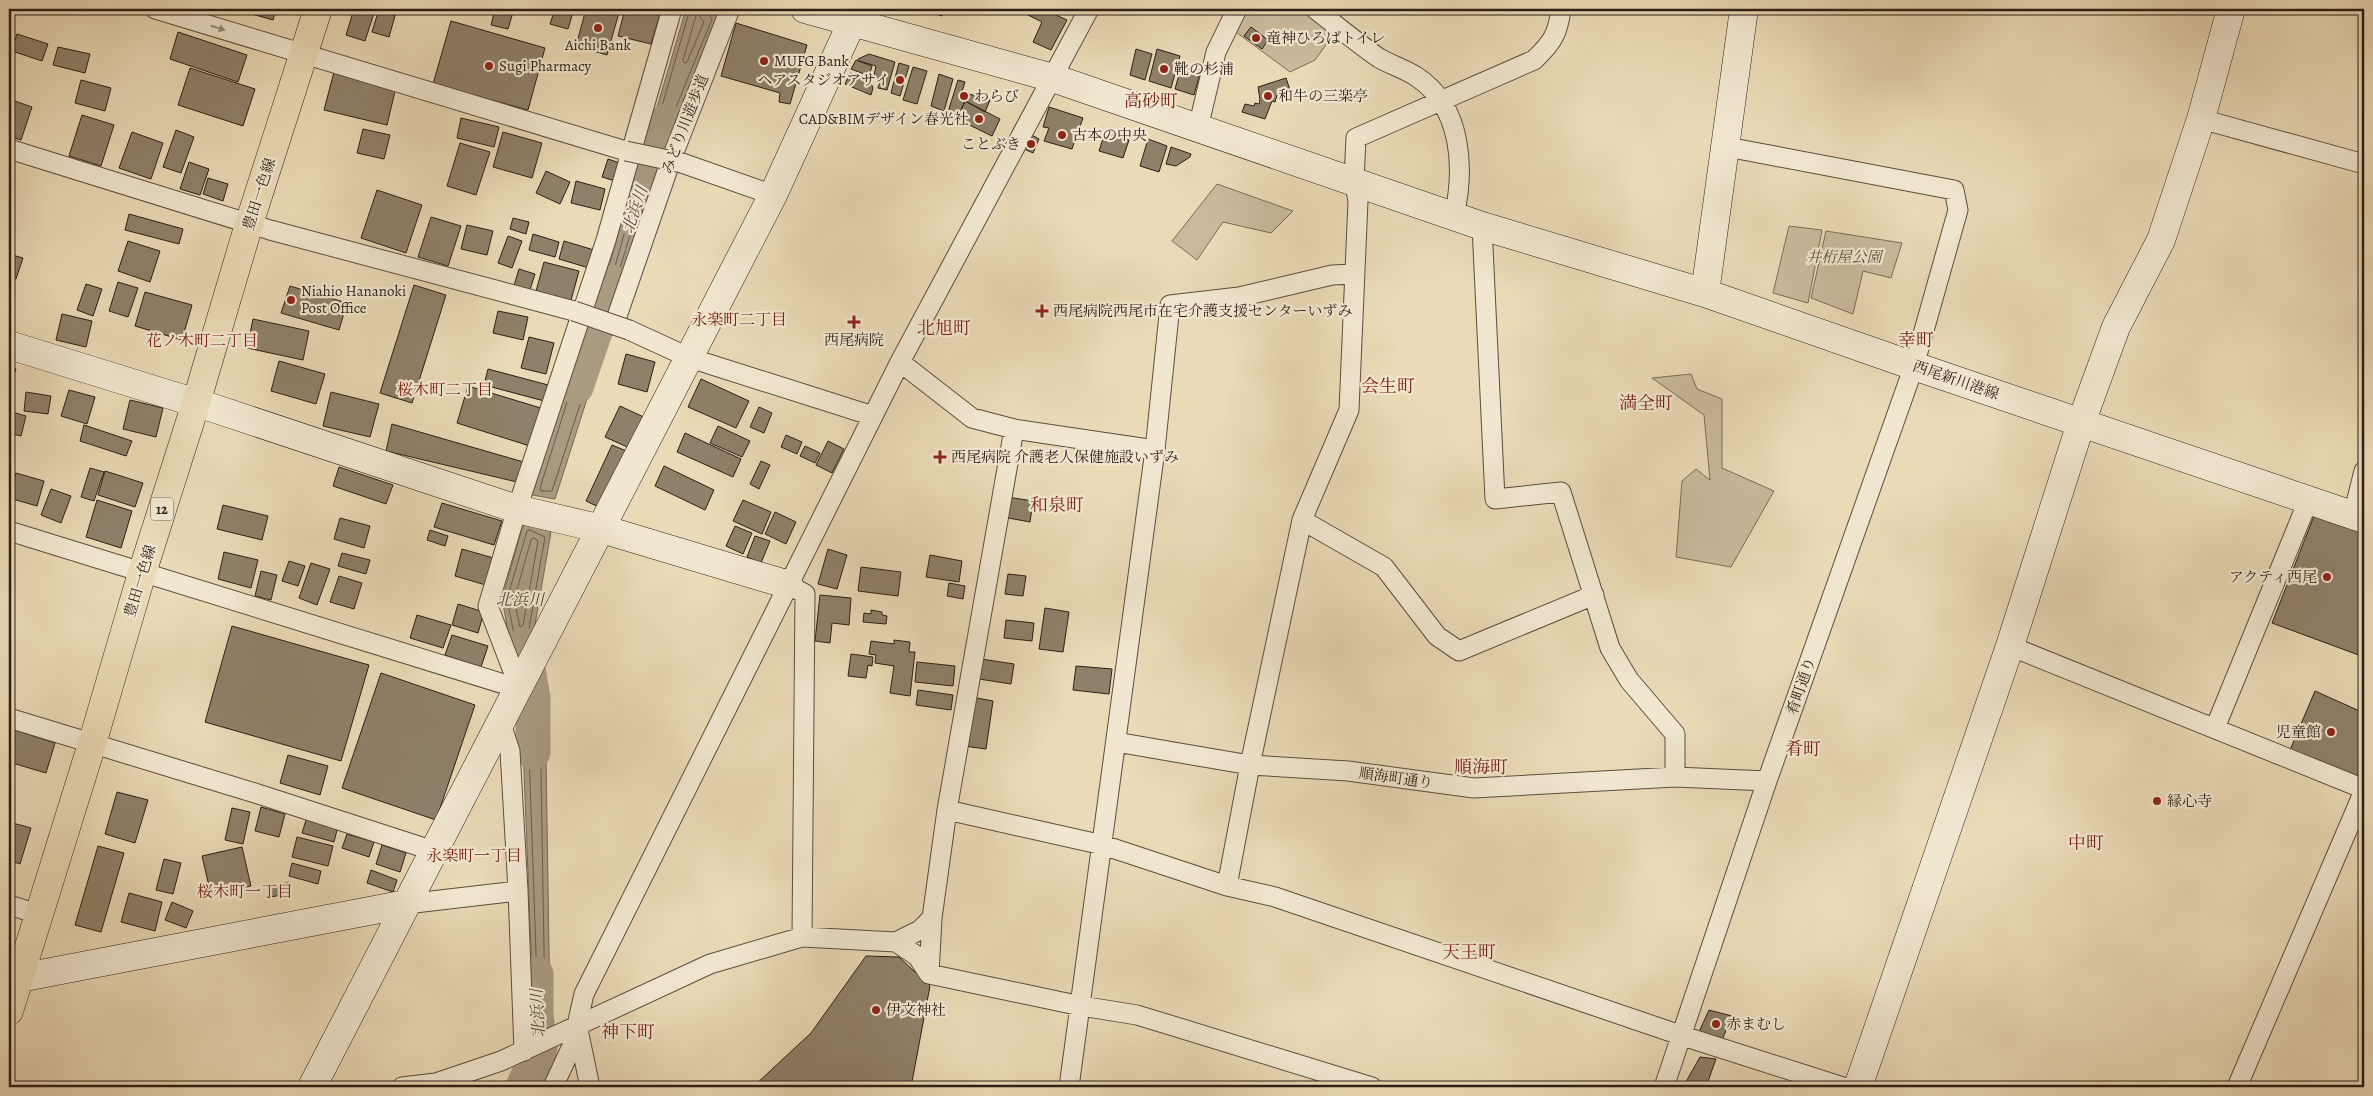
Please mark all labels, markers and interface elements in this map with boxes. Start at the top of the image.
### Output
marker: Aichi Bank [592,22,604,34]
one-way arrow [211,25,226,33]
place label: 竜神ひろばトイレ [1266,28,1385,48]
marker: 竜神ひろばトイレ [1250,32,1262,44]
place label: Aichi Bank [564,35,631,55]
place label: MUFG Bank [774,51,850,71]
marker: MUFG Bank [758,55,770,67]
place label: Sugi Pharmacy [499,56,592,76]
place label: 靴の杉浦 [1174,59,1234,79]
marker: Sugi Pharmacy [483,60,495,72]
marker: 靴の杉浦 [1158,63,1170,75]
place label: ヘアスタジオアサイ [758,70,890,90]
street label: みどり川遊歩道 [657,71,713,177]
marker: ヘアスタジオアサイ [894,74,906,86]
place label: わらび [974,86,1019,106]
place label: 和牛の三楽亭 [1278,86,1368,106]
district label: 高砂町 [1124,89,1178,113]
marker: わらび [958,90,970,102]
marker: 和牛の三楽亭 [1262,90,1274,102]
place label: CAD&BIMデザイン春光社 [799,109,969,129]
marker: CAD&BIMデザイン春光社 [973,113,985,125]
place label: 古本の中央 [1072,125,1147,145]
marker: 古本の中央 [1056,129,1068,141]
place label: ことぶき [961,134,1021,154]
marker: ことぶき [1025,138,1037,150]
street label: 豊田一色線 [238,155,280,233]
water label: 北浜川 [617,182,654,236]
park label: 井桁屋公園 [1806,247,1884,267]
place label: Niahio Hananoki Post Office [301,281,406,318]
marker: Niahio Hananoki Post Office [285,294,297,306]
place label: 西尾病院西尾市在宅介護支援センターいずみ [1053,301,1352,321]
marker: 西尾病院西尾市在宅介護支援センターいずみ [1035,304,1049,318]
district label: 永楽町二丁目 [691,309,787,331]
marker: 西尾病院 [847,315,861,329]
district label: 北旭町 [917,316,971,340]
district label: 幸町 [1898,328,1934,352]
district label: 花ノ木町二丁目 [146,330,258,352]
place label: 西尾病院 [824,330,884,350]
street label: 西尾新川港線 [1910,356,2002,404]
district label: 会生町 [1361,374,1415,398]
district label: 桜木町二丁目 [397,379,493,401]
district label: 満全町 [1619,391,1673,415]
place label: 西尾病院 介護老人保健施設いずみ [951,447,1179,467]
marker: 西尾病院 介護老人保健施設いずみ [933,450,947,464]
district label: 和泉町 [1030,493,1084,517]
road number: 12 [151,498,173,520]
street label: 豊田一色線 [119,542,161,620]
place label: アクティ西尾 [2229,567,2317,587]
marker: アクティ西尾 [2321,571,2333,583]
water label: 北浜川 [496,589,546,611]
street label: 肴町通り [1782,654,1820,718]
place label: 児童館 [2276,722,2321,742]
marker: 児童館 [2325,726,2337,738]
district label: 肴町 [1785,737,1821,761]
district label: 順海町 [1454,755,1508,779]
street label: 順海町通り [1357,763,1435,793]
place label: 縁心寺 [2167,791,2212,811]
marker: 縁心寺 [2151,795,2163,807]
district label: 中町 [2068,831,2104,855]
district label: 永楽町一丁目 [426,845,522,867]
district label: 桜木町一丁目 [197,881,293,903]
district label: 天王町 [1442,940,1496,964]
water label: 北浜川 [526,986,550,1038]
place label: 伊文神社 [886,1000,946,1020]
marker: 伊文神社 [870,1004,882,1016]
place label: 赤まむし [1726,1014,1786,1034]
marker: 赤まむし [1710,1018,1722,1030]
district label: 神下町 [601,1020,655,1044]

